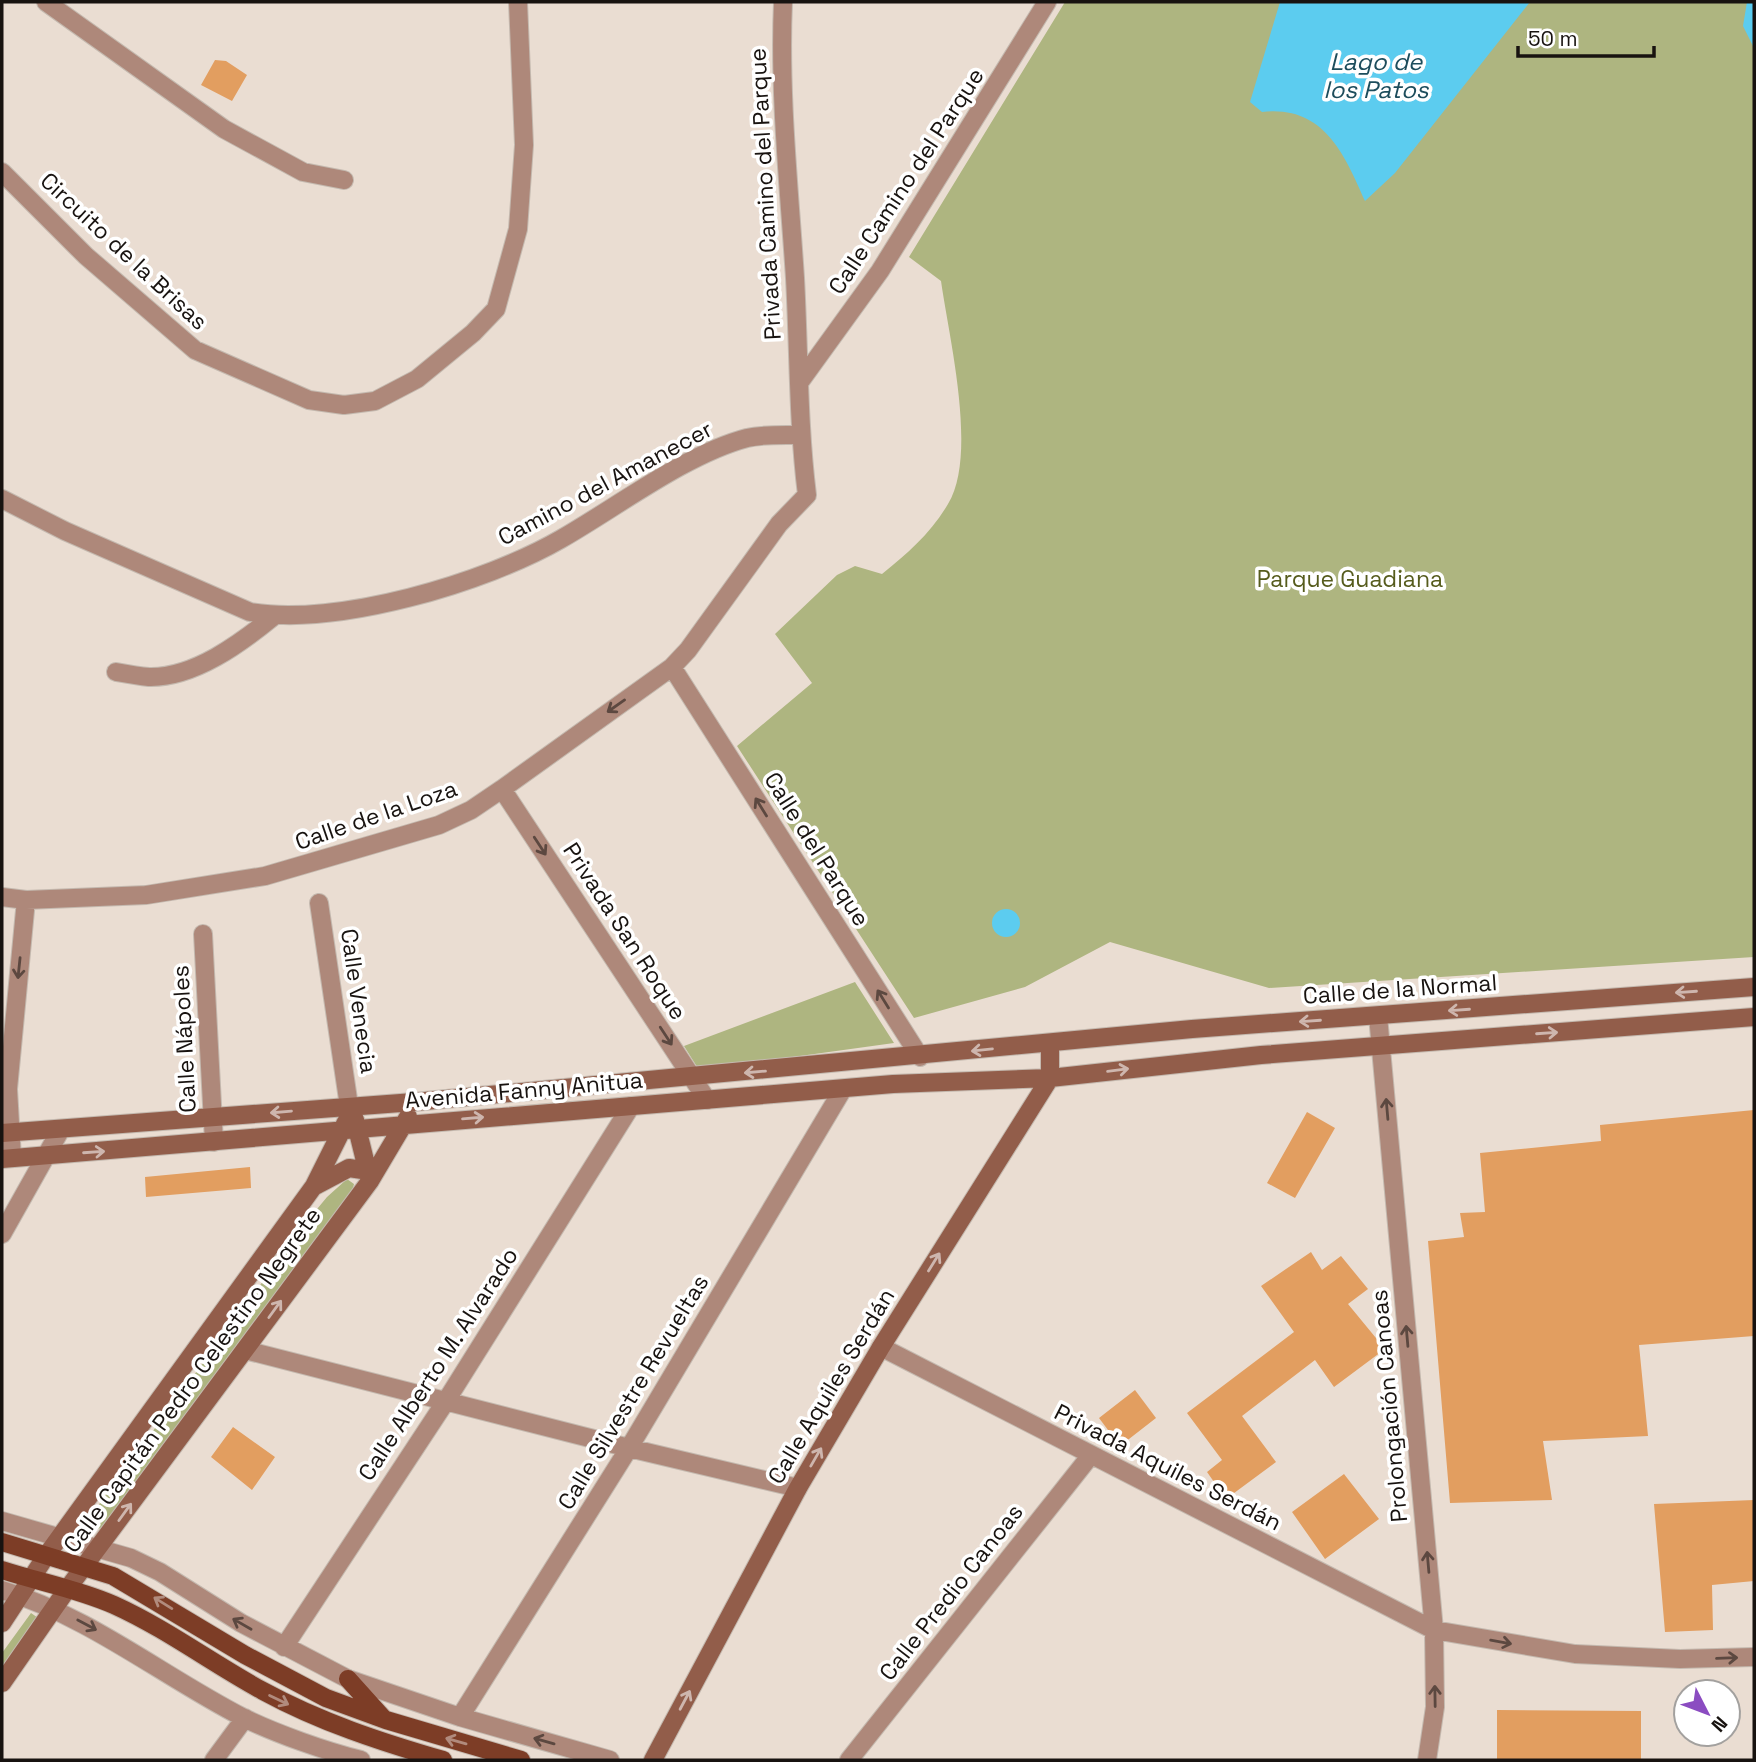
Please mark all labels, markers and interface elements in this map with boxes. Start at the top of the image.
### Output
scale bar [1518,14,1654,58]
text: 50 m [1528,25,1578,52]
water label: Lago de los Patos [1324,46,1430,105]
street label: Privada Camino del Parque [742,47,788,341]
street label: Calle Camino del Parque [822,62,990,300]
street label: Circuito de la Brisas [34,166,214,336]
street label: Camino del Amanecer [493,414,717,552]
park label: Parque Guadiana [1257,564,1443,594]
one-way arrow [607,699,626,713]
street label: Calle del Parque [758,766,876,932]
street label: Calle de la Loza [291,773,461,857]
one-way arrow [754,798,768,818]
one-way arrow [533,836,547,856]
street label: Privada San Roque [556,837,694,1025]
street label: Calle Venecia [334,927,384,1075]
one-way arrow [13,956,26,978]
street label: Calle Nápoles [165,964,203,1114]
street label: Calle de la Normal [1302,967,1498,1011]
one-way arrow [1675,986,1698,999]
one-way arrow [876,990,890,1010]
one-way arrow [1449,1004,1471,1017]
one-way arrow [1298,1014,1321,1027]
one-way arrow [658,1026,673,1045]
one-way arrow [1535,1026,1558,1039]
one-way arrow [971,1044,994,1057]
one-way arrow [1106,1063,1129,1076]
street label: Avenida Fanny Anitua [404,1065,644,1115]
one-way arrow [744,1066,767,1079]
one-way arrow [1380,1098,1393,1121]
one-way arrow [270,1106,293,1119]
one-way arrow [461,1111,484,1124]
one-way arrow [82,1145,105,1158]
street label: Calle Capitán Pedro Celestino Negrete [56,1201,328,1559]
street label: Calle Alberto M. Alvarado [351,1242,525,1486]
one-way arrow [927,1253,942,1272]
street label: Calle Silvestre Revueltas [551,1269,715,1515]
street label: Calle Aquiles Serdán [761,1283,901,1489]
street label: Prolongación Canoas [1364,1289,1414,1523]
one-way arrow [268,1300,282,1319]
one-way arrow [1400,1325,1413,1348]
street label: Privada Aquiles Serdán [1049,1397,1287,1537]
one-way arrow [810,1447,824,1467]
street label: Calle Predio Canoas [872,1497,1030,1687]
one-way arrow [118,1503,133,1522]
one-way arrow [1421,1552,1434,1574]
one-way arrow [153,1596,173,1610]
one-way arrow [233,1616,253,1630]
one-way arrow [76,1619,97,1633]
one-way arrow [1489,1636,1512,1649]
one-way arrow [1716,1651,1739,1665]
north arrow [1672,1678,1742,1748]
one-way arrow [1428,1684,1442,1707]
one-way arrow [679,1690,693,1711]
one-way arrow [268,1693,289,1707]
text: N [1706,1711,1733,1737]
one-way arrow [445,1734,467,1747]
one-way arrow [534,1734,556,1747]

